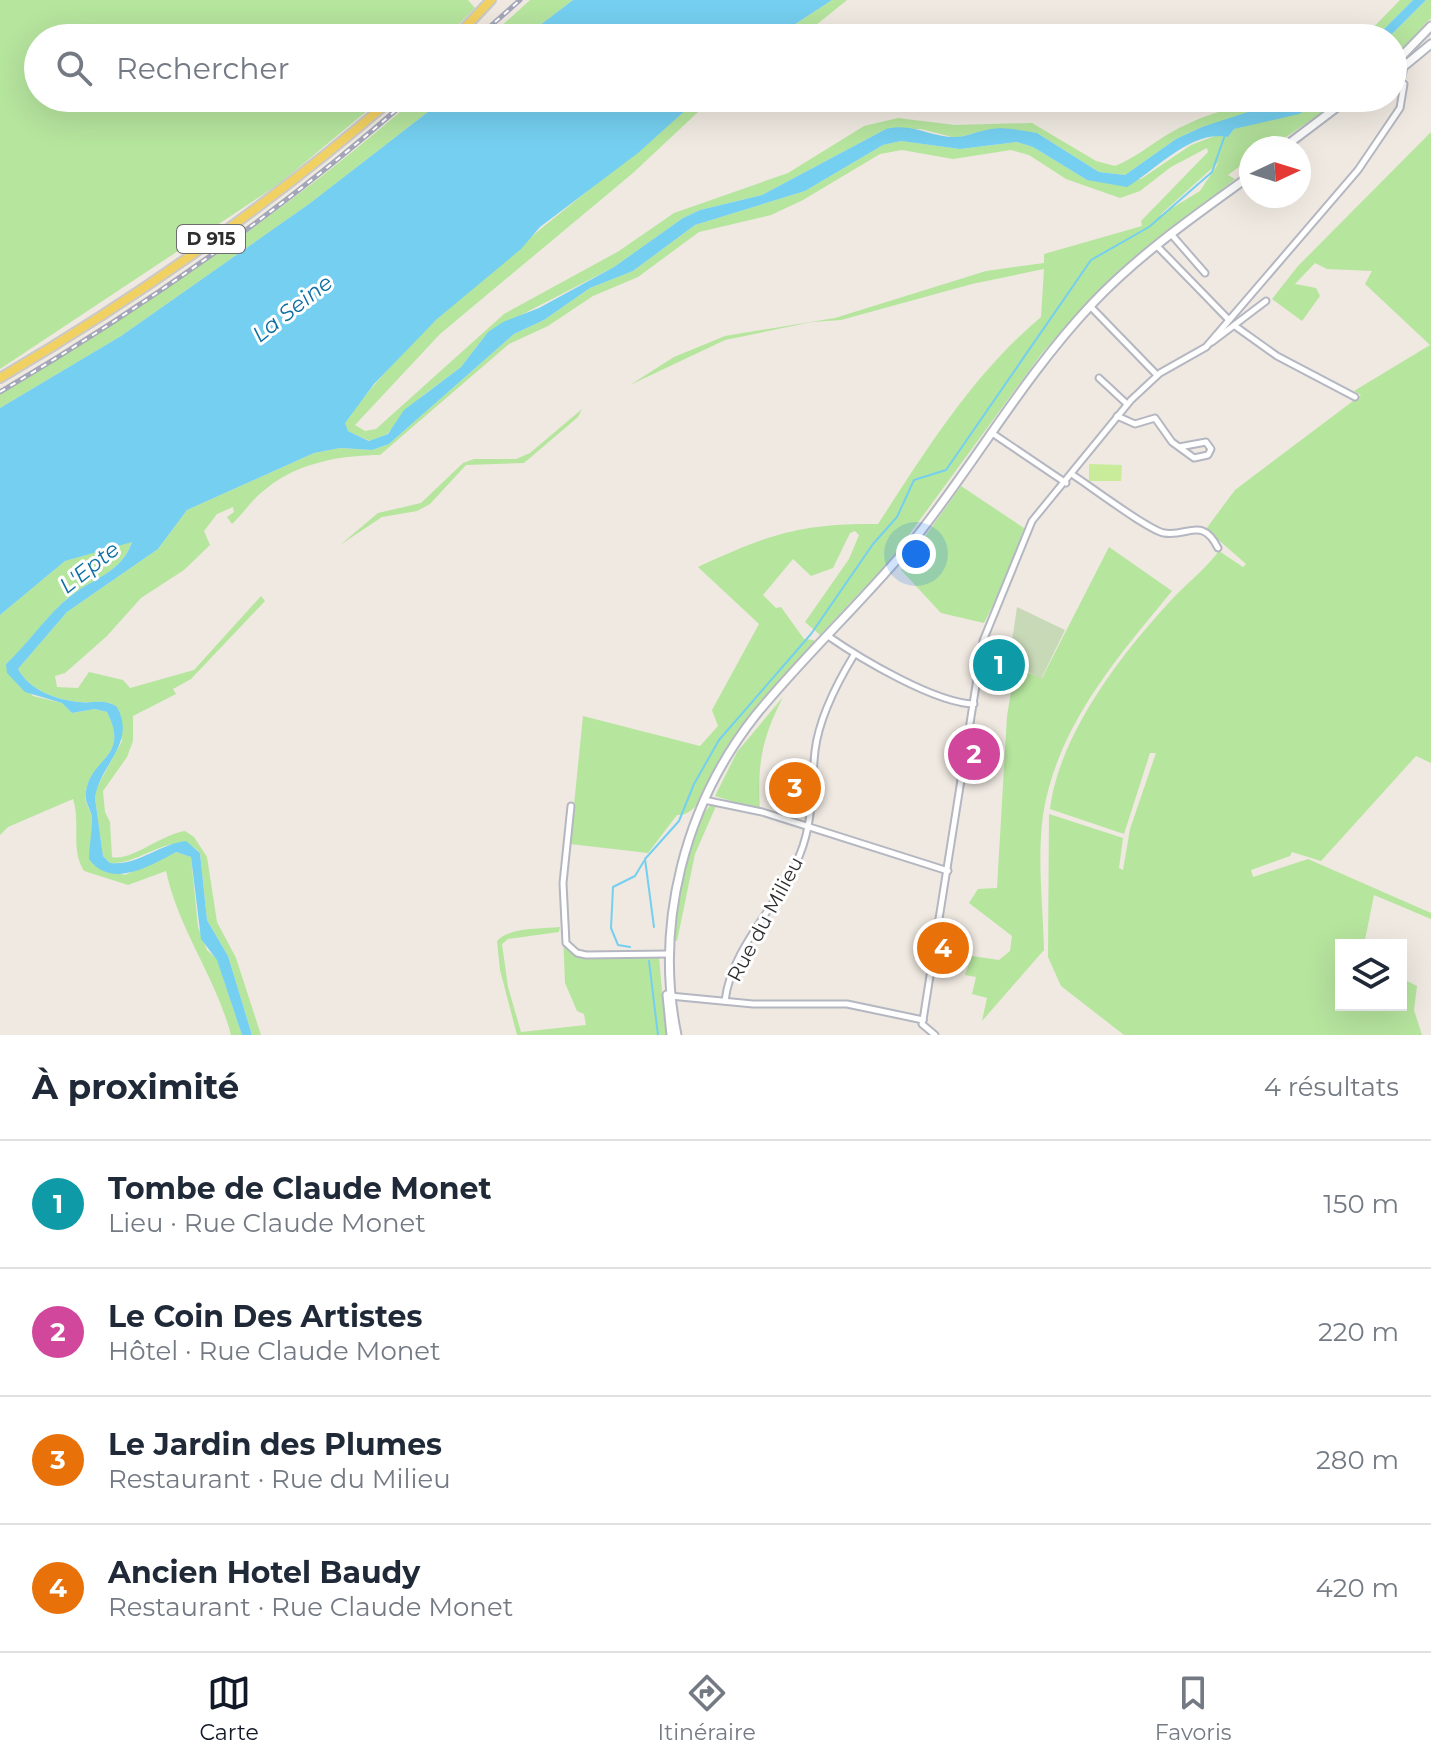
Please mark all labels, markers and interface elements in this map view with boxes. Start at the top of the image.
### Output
search box [24,24,1407,112]
icon: search [52,46,96,90]
text: Rechercher [116,50,290,87]
north arrow [1239,136,1311,208]
road number: D 915 [177,225,245,253]
water label: La Seine [247,269,338,348]
your location [896,534,936,574]
water label: L'Epte [54,536,125,599]
pin: 1 [973,635,1025,695]
pin: 2 [948,724,1000,784]
pin: 3 [769,758,821,818]
street label: Rue du Milieu [722,852,808,986]
pin: 4 [917,918,969,978]
map controls [1335,939,1407,1011]
button: layers [1335,939,1407,1011]
text: À proximité [32,1066,239,1108]
text: 4 résultats [1264,1071,1399,1103]
text: Tombe de Claude Monet [108,1170,492,1207]
text: 1 [53,1188,63,1220]
text: 150 m [1323,1188,1399,1220]
text: Lieu · Rue Claude Monet [108,1207,426,1239]
text: Le Coin Des Artistes [108,1298,422,1335]
text: 2 [50,1316,66,1348]
text: 220 m [1318,1316,1399,1348]
text: Hôtel · Rue Claude Monet [108,1335,441,1367]
text: Le Jardin des Plumes [108,1426,442,1463]
text: 3 [50,1444,66,1476]
text: 280 m [1316,1444,1399,1476]
text: Restaurant · Rue du Milieu [108,1463,451,1495]
text: Ancien Hotel Baudy [108,1554,420,1591]
text: 4 [49,1572,67,1604]
text: 420 m [1316,1572,1399,1604]
text: Restaurant · Rue Claude Monet [108,1591,513,1623]
tab: Carte [199,1671,259,1746]
tab: Itinéraire [658,1671,756,1746]
tab: Favoris [1155,1671,1232,1746]

